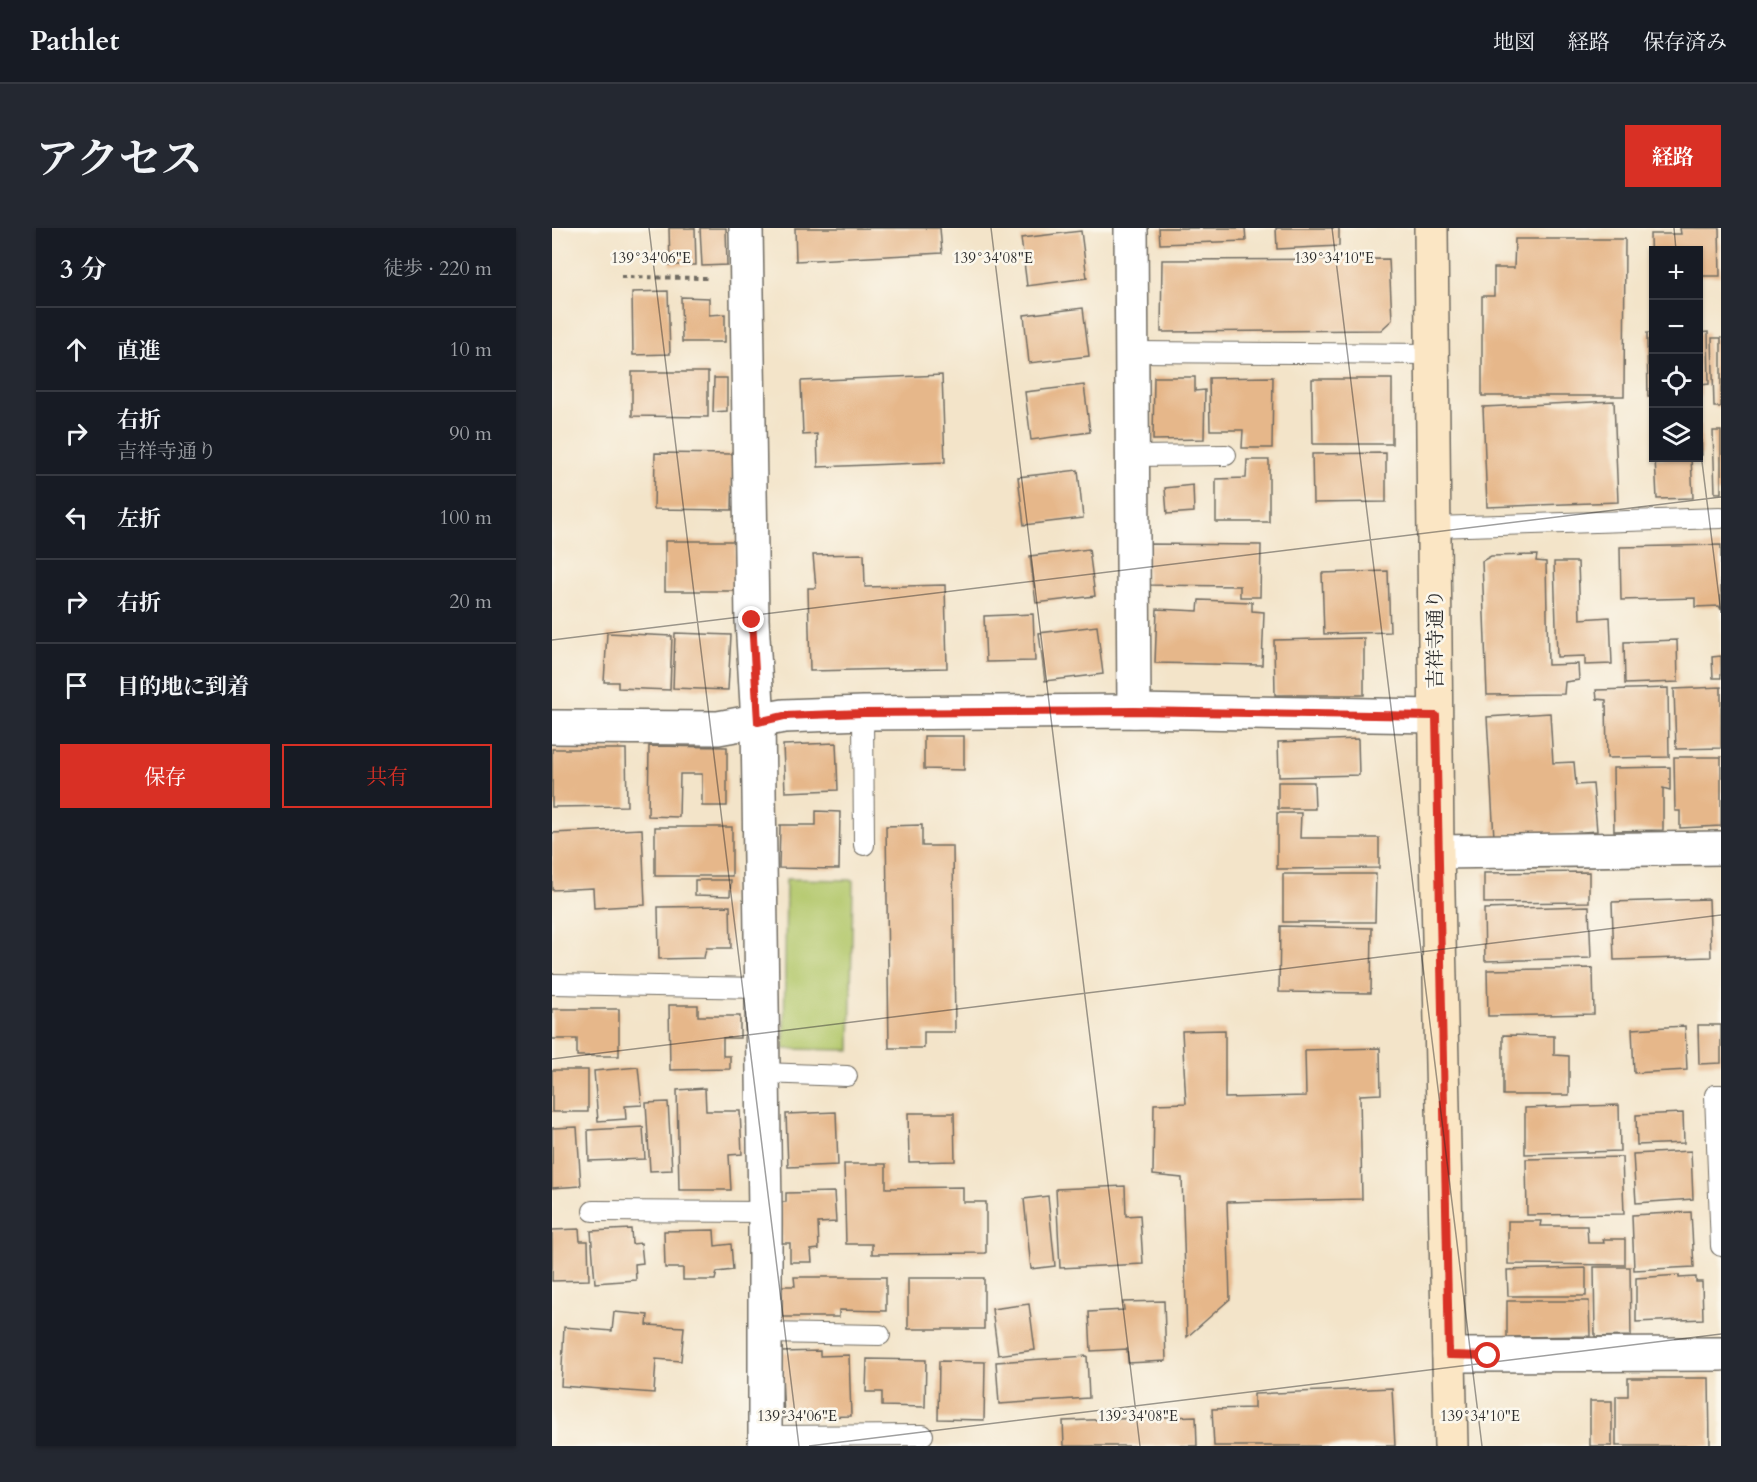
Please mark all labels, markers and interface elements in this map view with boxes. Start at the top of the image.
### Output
text: Pathlet [30,22,119,60]
text: 地図 [1493,28,1535,57]
text: 経路 [1568,28,1610,57]
text: 保存済み [1643,28,1727,57]
button: 経路 [1625,125,1721,187]
text: アクセス [36,131,203,188]
map controls [1649,246,1703,462]
button: + [1649,246,1703,300]
text: 139°34'06"E [611,248,691,268]
text: 139°34'08"E [953,248,1033,268]
text: 139°34'10"E [1294,248,1374,268]
text: 3 分 [60,252,106,287]
text: 徒歩 · 220 m [383,255,492,282]
button: − [1649,300,1703,354]
icon: ahead [60,333,93,366]
text: 直進 [117,336,161,366]
text: 10 m [449,336,492,363]
button: locate [1649,354,1703,408]
text: 右折 [117,405,161,435]
button: layers [1649,408,1703,462]
icon: right [60,417,93,450]
text: 90 m [449,420,492,447]
text: 吉祥寺通り [117,438,217,465]
icon: left [60,501,93,534]
text: 左折 [117,504,161,534]
text: 100 m [439,504,492,531]
icon: right [60,585,93,618]
text: 右折 [117,588,161,618]
text: 20 m [449,588,492,615]
street label: 吉祥寺通り [1422,589,1449,689]
route end [738,606,764,632]
icon: arrive [60,669,93,702]
text: 目的地に到着 [117,672,249,702]
button: 保存 [60,744,270,808]
button: 共有 [282,744,492,808]
route start [1474,1342,1500,1368]
text: 139°34'06"E [757,1406,837,1426]
text: 139°34'08"E [1098,1406,1178,1426]
text: 139°34'10"E [1440,1406,1520,1426]

